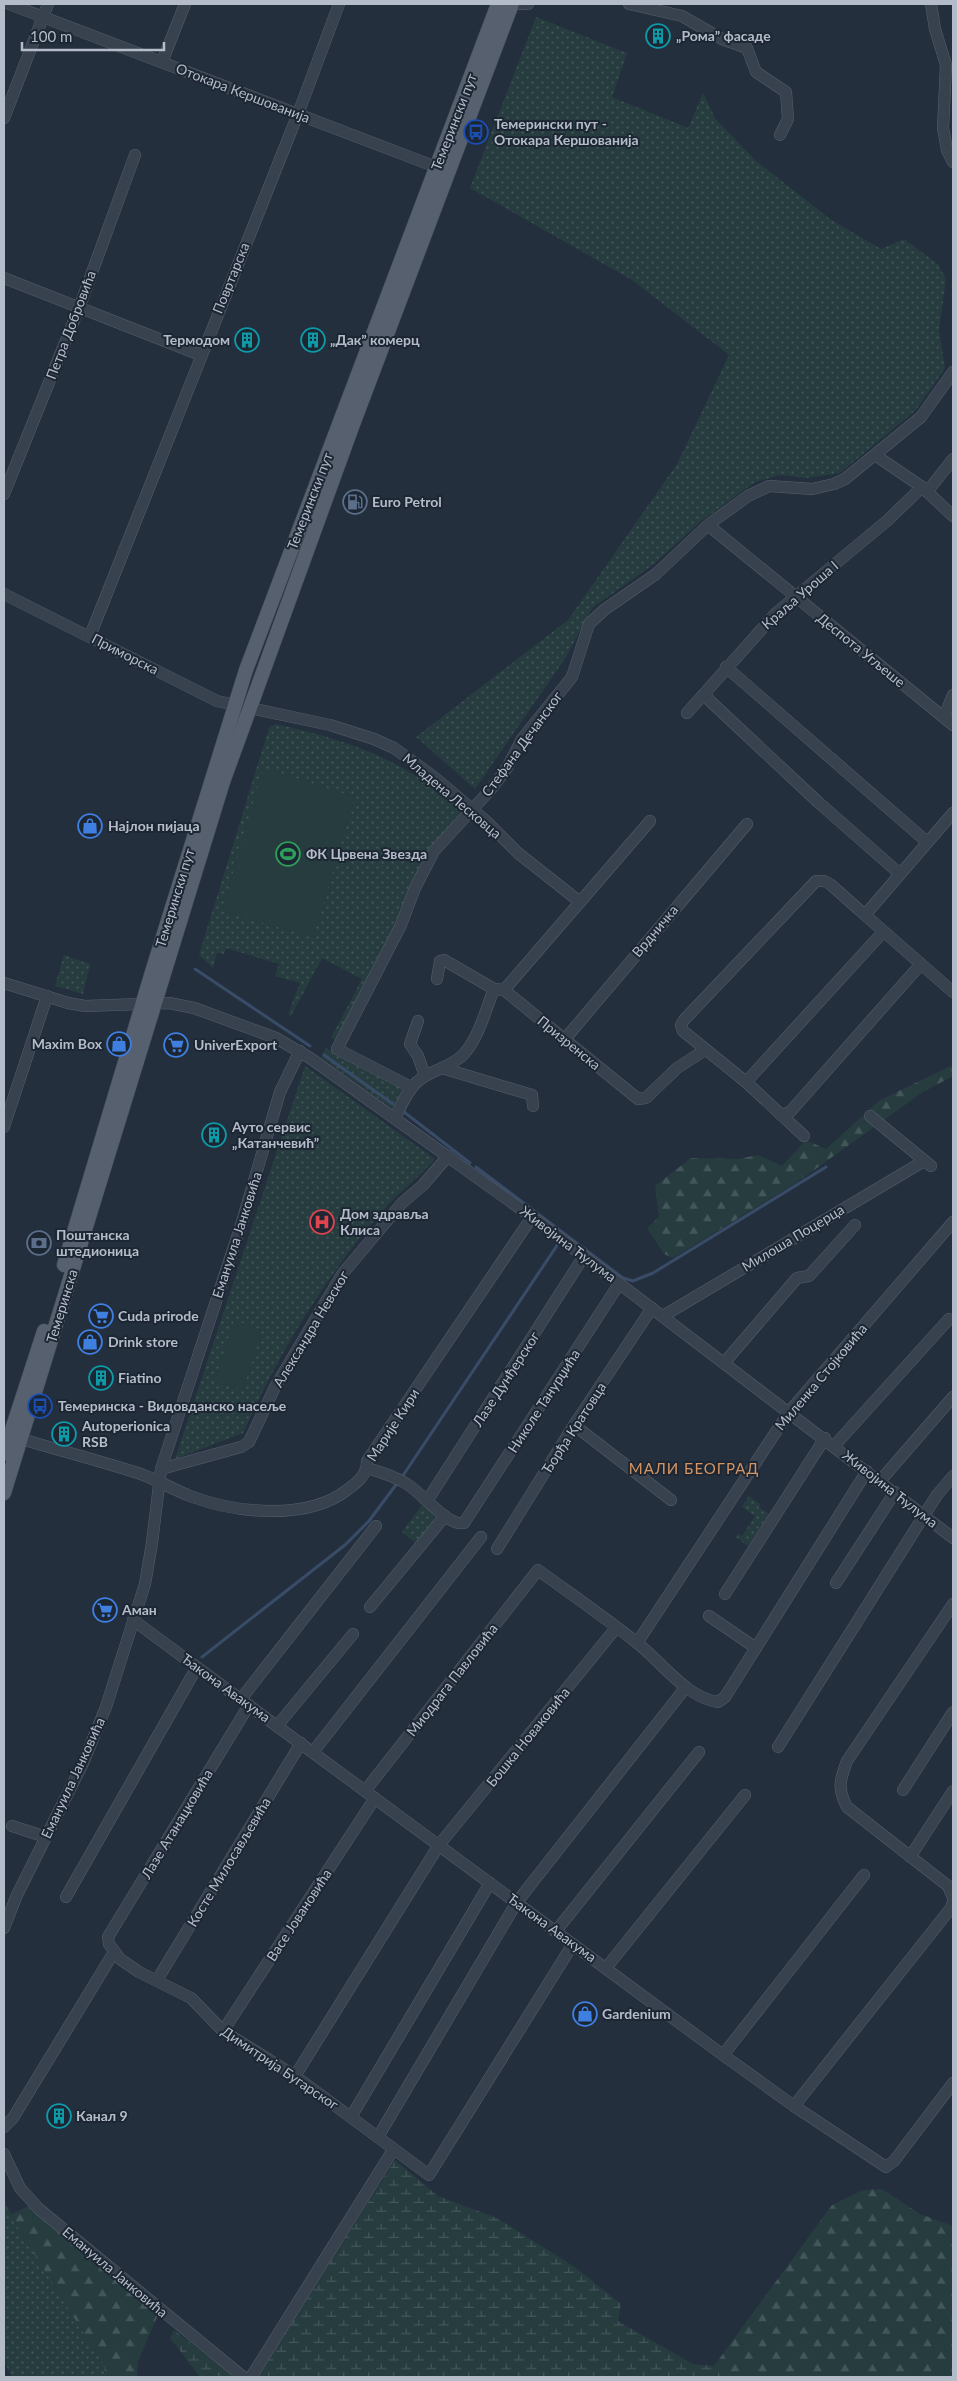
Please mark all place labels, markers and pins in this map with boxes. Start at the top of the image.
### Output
building icon: „Рома” фасаде [645,23,671,49]
place label: „Рома” фасаде [676,27,771,44]
place label: Темерински пут - Отокара Кершованија [494,115,639,148]
bus stop icon: Темерински пут - Отокара Кершованија [463,119,489,145]
building icon: Термодом [234,327,260,353]
building icon: „Дак” комерц [300,327,326,353]
place label: Термодом [163,331,230,348]
place label: „Дак” комерц [330,331,420,348]
fuel station icon: Euro Petrol [342,489,368,515]
place label: Euro Petrol [372,493,442,510]
shop icon: Најлон пијаца [77,813,103,839]
place label: Најлон пијаца [108,817,200,834]
sports icon: ФК Црвена Звезда [275,841,301,867]
place label: ФК Црвена Звезда [306,845,427,862]
shop icon: Maxim Box [106,1031,132,1057]
supermarket icon: UniverExport [163,1032,189,1058]
place label: Maxim Box [32,1035,103,1052]
place label: UniverExport [194,1036,278,1053]
place label: Ауто сервис „Катанчевић” [231,1118,319,1151]
building icon: Ауто сервис „Катанчевић” [201,1122,227,1148]
place label: Дом здравља Клиса [340,1205,429,1238]
hospital icon: Дом здравља Клиса [309,1209,335,1235]
place label: Поштанска штедионица [56,1226,139,1259]
bank icon: Поштанска штедионица [26,1230,52,1256]
supermarket icon: Cuda prirode [88,1303,114,1329]
place label: Cuda prirode [118,1307,199,1324]
shop icon: Drink store [77,1329,103,1355]
place label: Drink store [108,1333,178,1350]
building icon: Fiatino [88,1365,114,1391]
place label: Fiatino [118,1369,161,1386]
bus stop icon: Темеринска - Видовданско насеље [27,1393,53,1419]
place label: Темеринска - Видовданско насеље [58,1397,287,1414]
place label: Autoperionica RSB [81,1417,170,1450]
building icon: Autoperionica RSB [51,1421,77,1447]
supermarket icon: Аман [92,1597,118,1623]
place label: Аман [121,1601,157,1618]
shop icon: Gardenium [572,2001,598,2027]
place label: Gardenium [602,2005,671,2022]
building icon: Канал 9 [46,2103,72,2129]
place label: Канал 9 [76,2107,128,2124]

